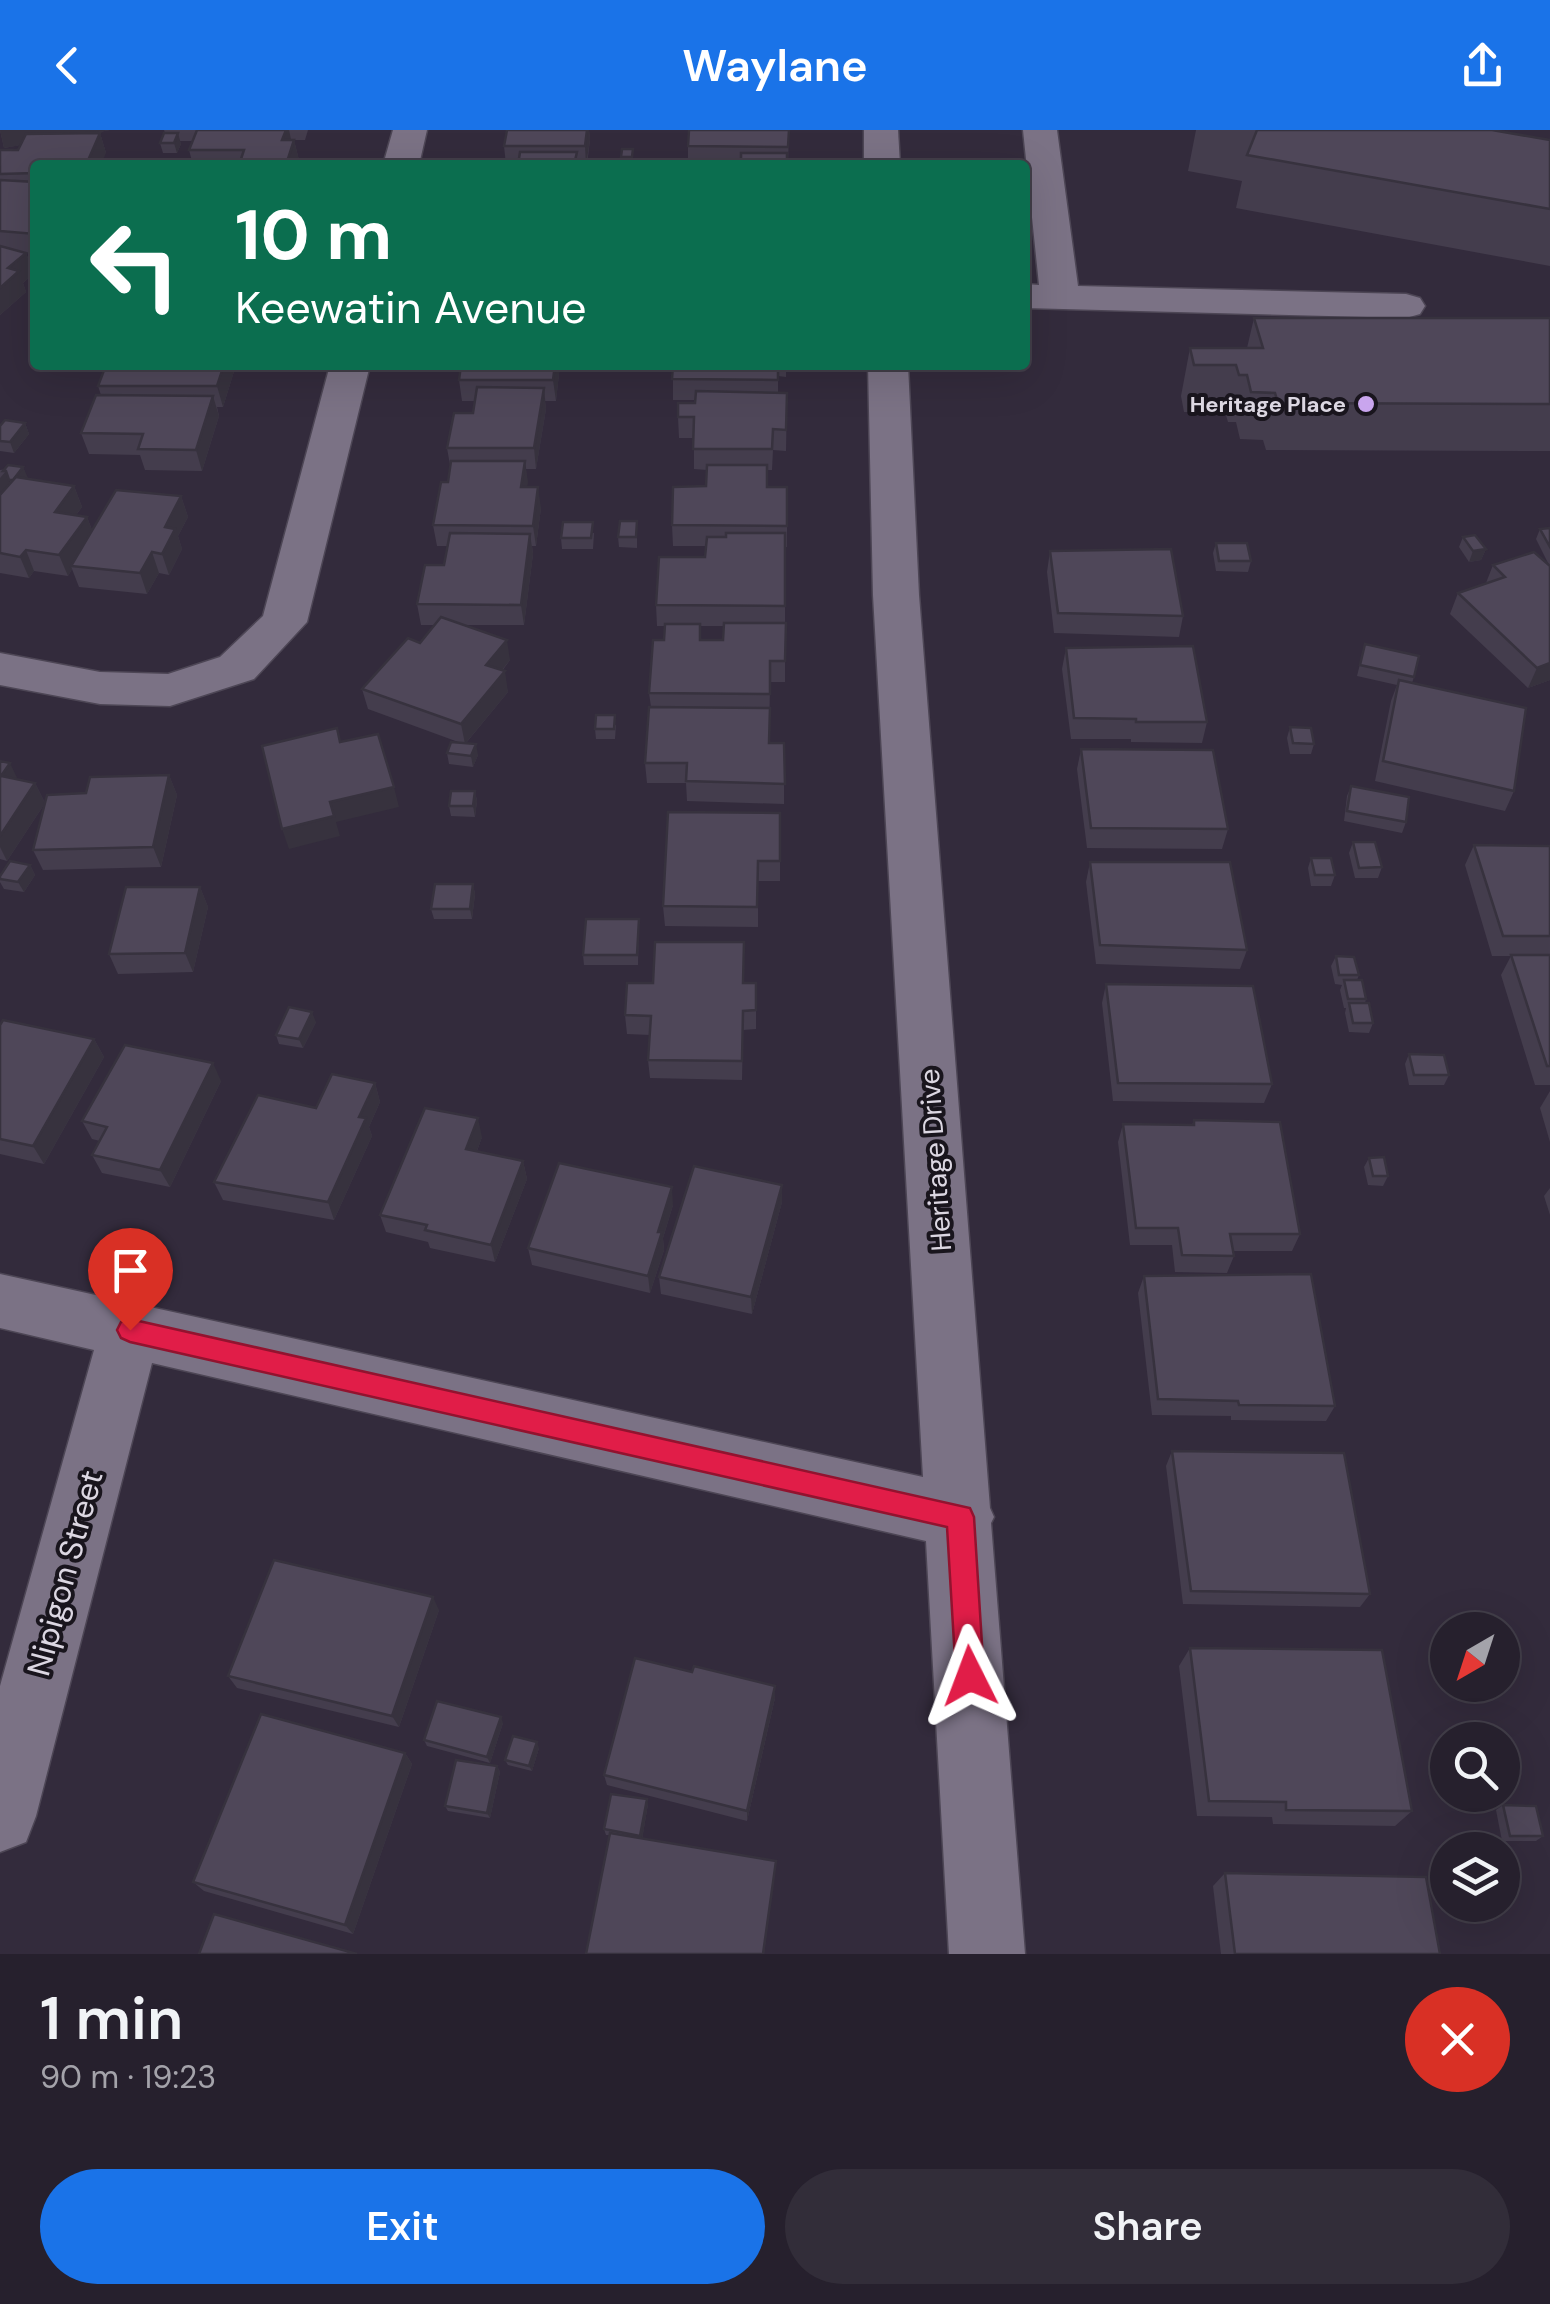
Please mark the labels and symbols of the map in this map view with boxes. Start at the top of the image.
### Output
place label: Heritage Place [1190,390,1346,419]
marker: Heritage Place [1355,393,1377,415]
street label: Heritage Drive [911,1067,960,1253]
pin [88,1228,173,1331]
street label: Nipigon Street [17,1466,113,1680]
north arrow [1430,1612,1520,1702]
position arrow [918,1624,1022,1728]

